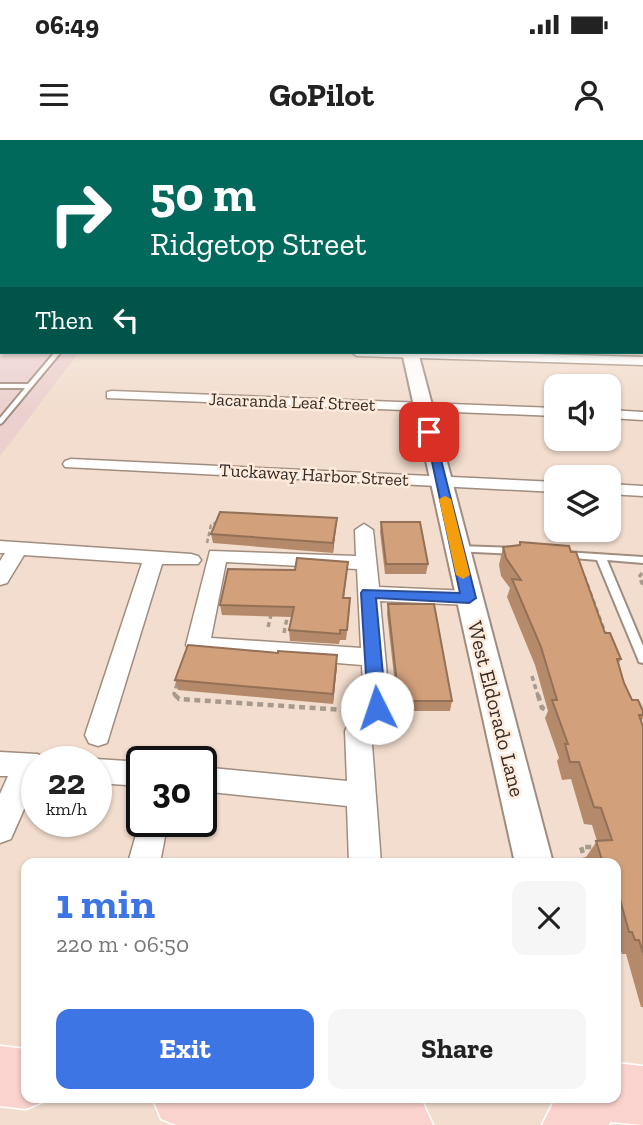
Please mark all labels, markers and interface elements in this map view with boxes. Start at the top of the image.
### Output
text: 06:49 [35,9,99,41]
icon: menu [35,76,73,114]
text: GoPilot [269,76,374,114]
icon: person [570,76,608,114]
text: 50 m [150,165,256,224]
icon: right [35,168,126,259]
text: Ridgetop Street [150,225,366,263]
icon: left [107,301,145,339]
text: Then [35,304,93,336]
map controls [544,374,621,542]
button: sound [544,374,621,451]
street label: Jacaranda Leaf Street [208,388,376,416]
pin [399,402,459,462]
icon: arrive [410,413,448,451]
street label: Tuckaway Harbor Street [219,459,410,491]
button: layers [544,465,621,542]
street label: West Eldorado Lane [463,619,530,799]
position arrow [340,671,414,745]
speed limit sign: 30 [126,746,217,837]
text: 22 [48,761,85,803]
text: km/h [46,798,87,820]
text: 1 min [56,878,155,929]
button: close [512,881,586,955]
text: 220 m · 06:50 [56,930,189,958]
button: Exit [56,1009,314,1089]
button: Share [328,1009,586,1089]

